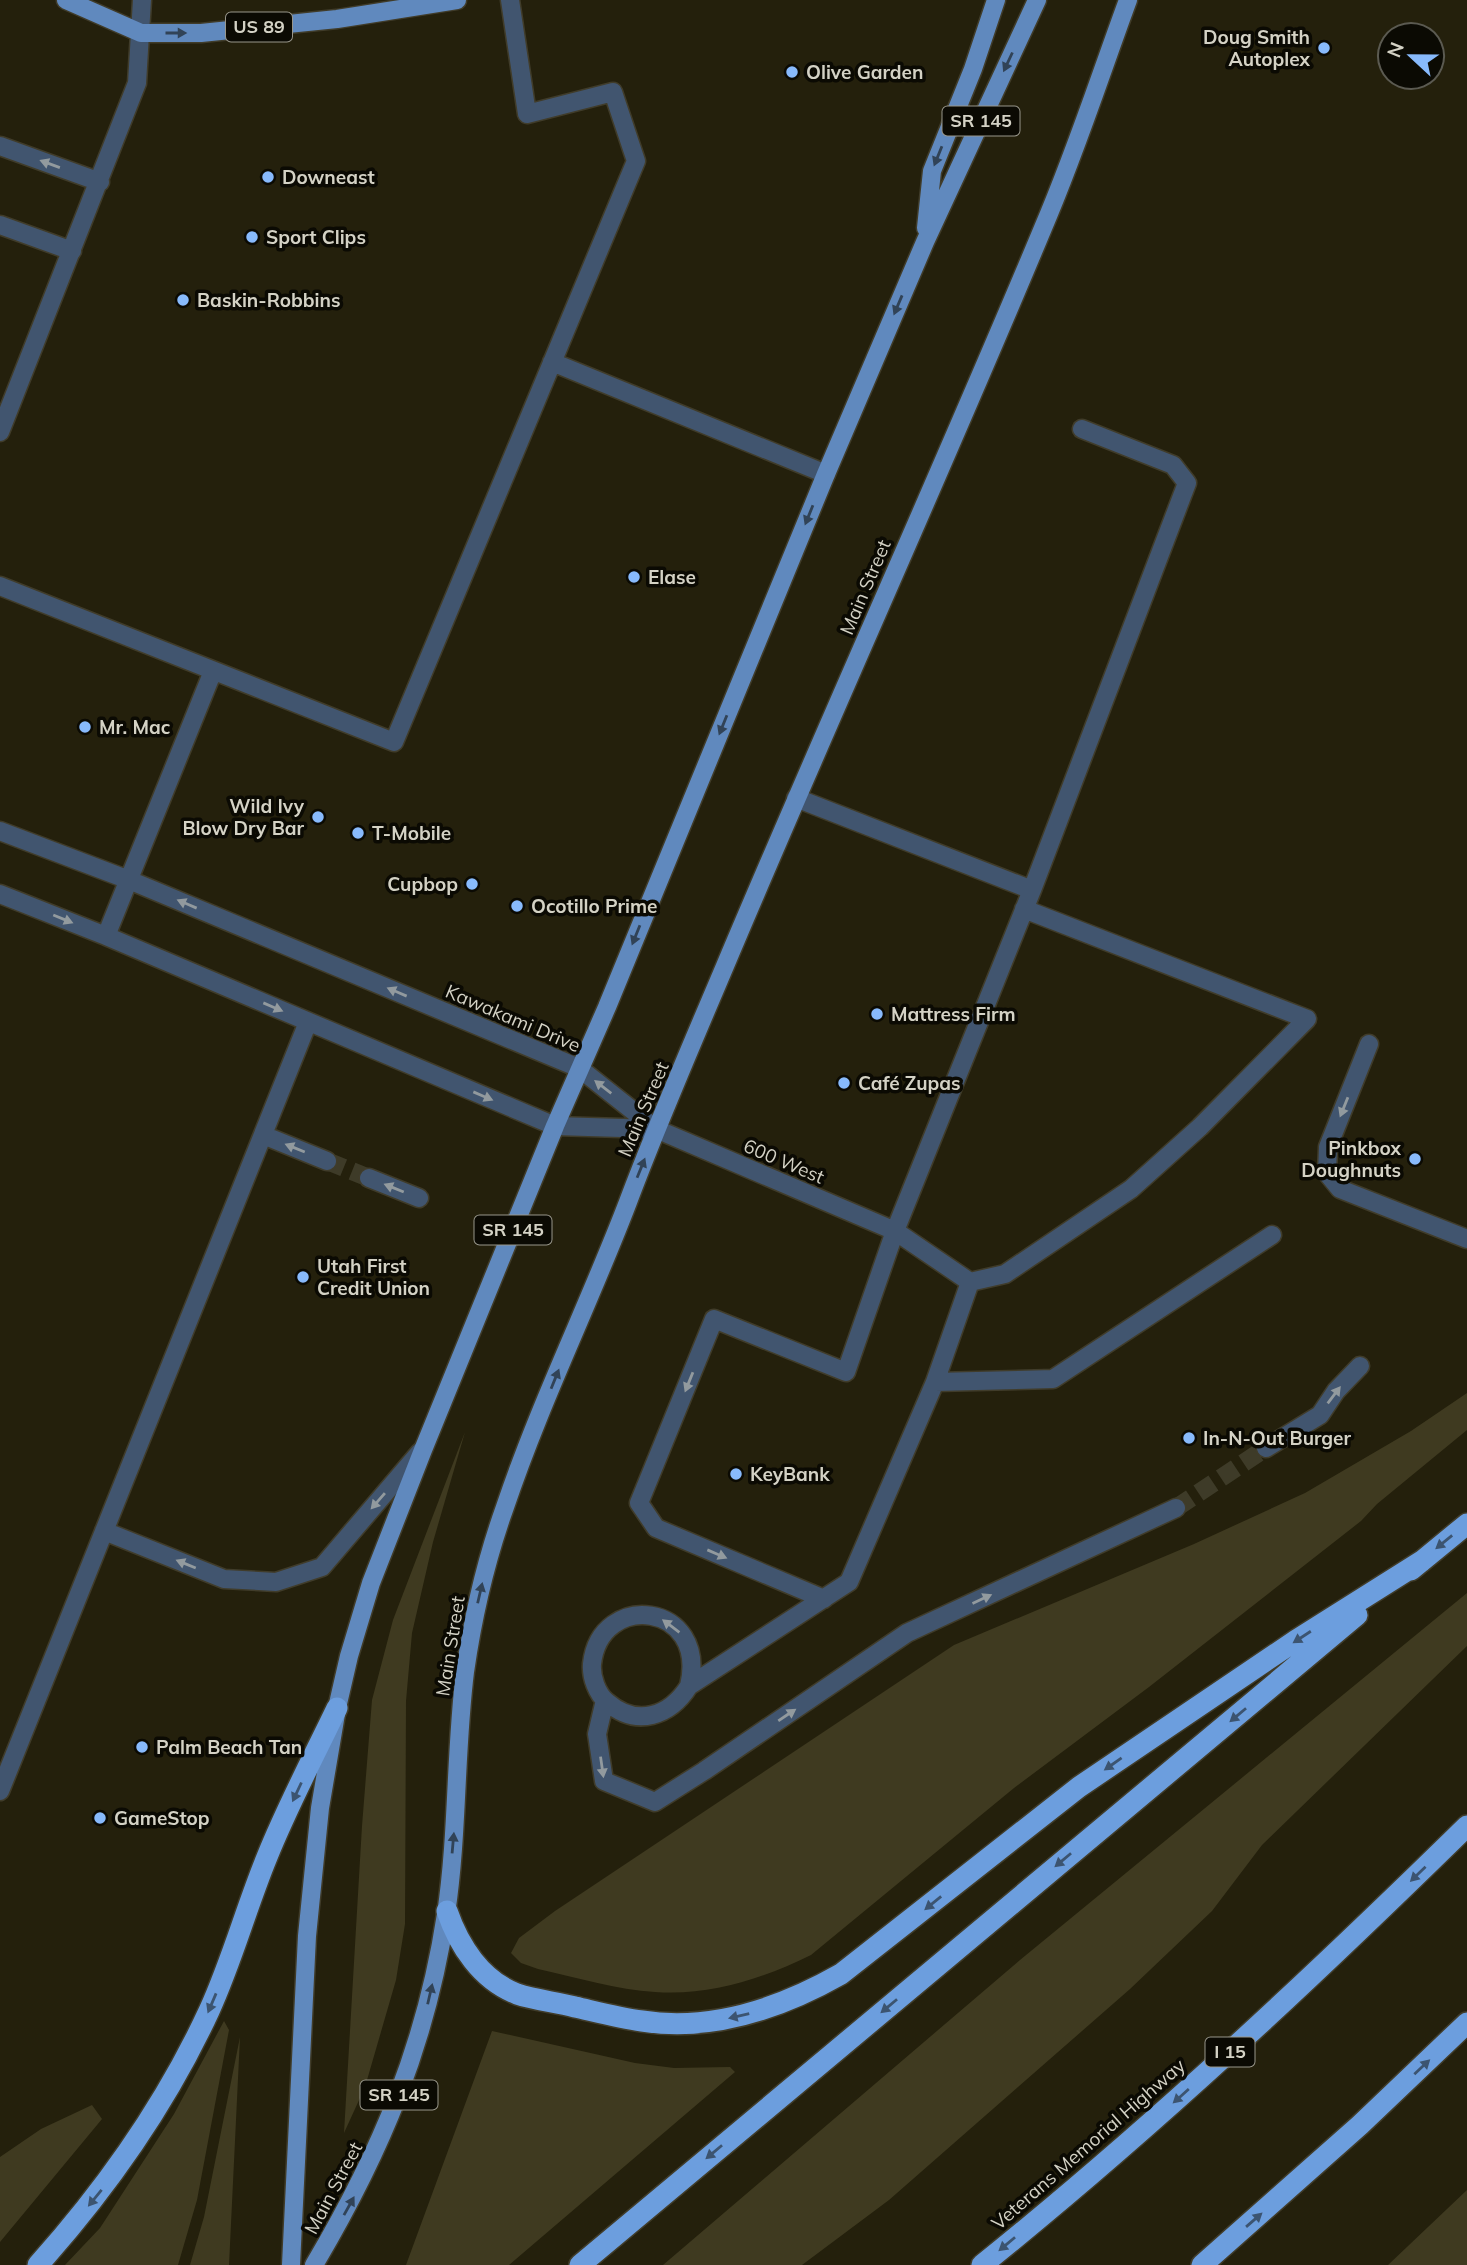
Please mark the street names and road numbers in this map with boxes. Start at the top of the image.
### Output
road number: US 89 [226,12,292,42]
road number: SR 145 [942,106,1020,136]
street label: Main Street [834,536,896,638]
street label: Kawakami Drive [442,979,584,1057]
street label: Main Street [612,1058,674,1160]
street label: 600 West [740,1133,828,1189]
road number: SR 145 [475,1216,552,1245]
street label: Main Street [430,1594,470,1698]
road number: I 15 [1206,2038,1254,2066]
street label: Veterans Memorial Highway [986,2053,1190,2235]
road number: SR 145 [360,2080,438,2110]
street label: Main Street [299,2138,367,2238]

